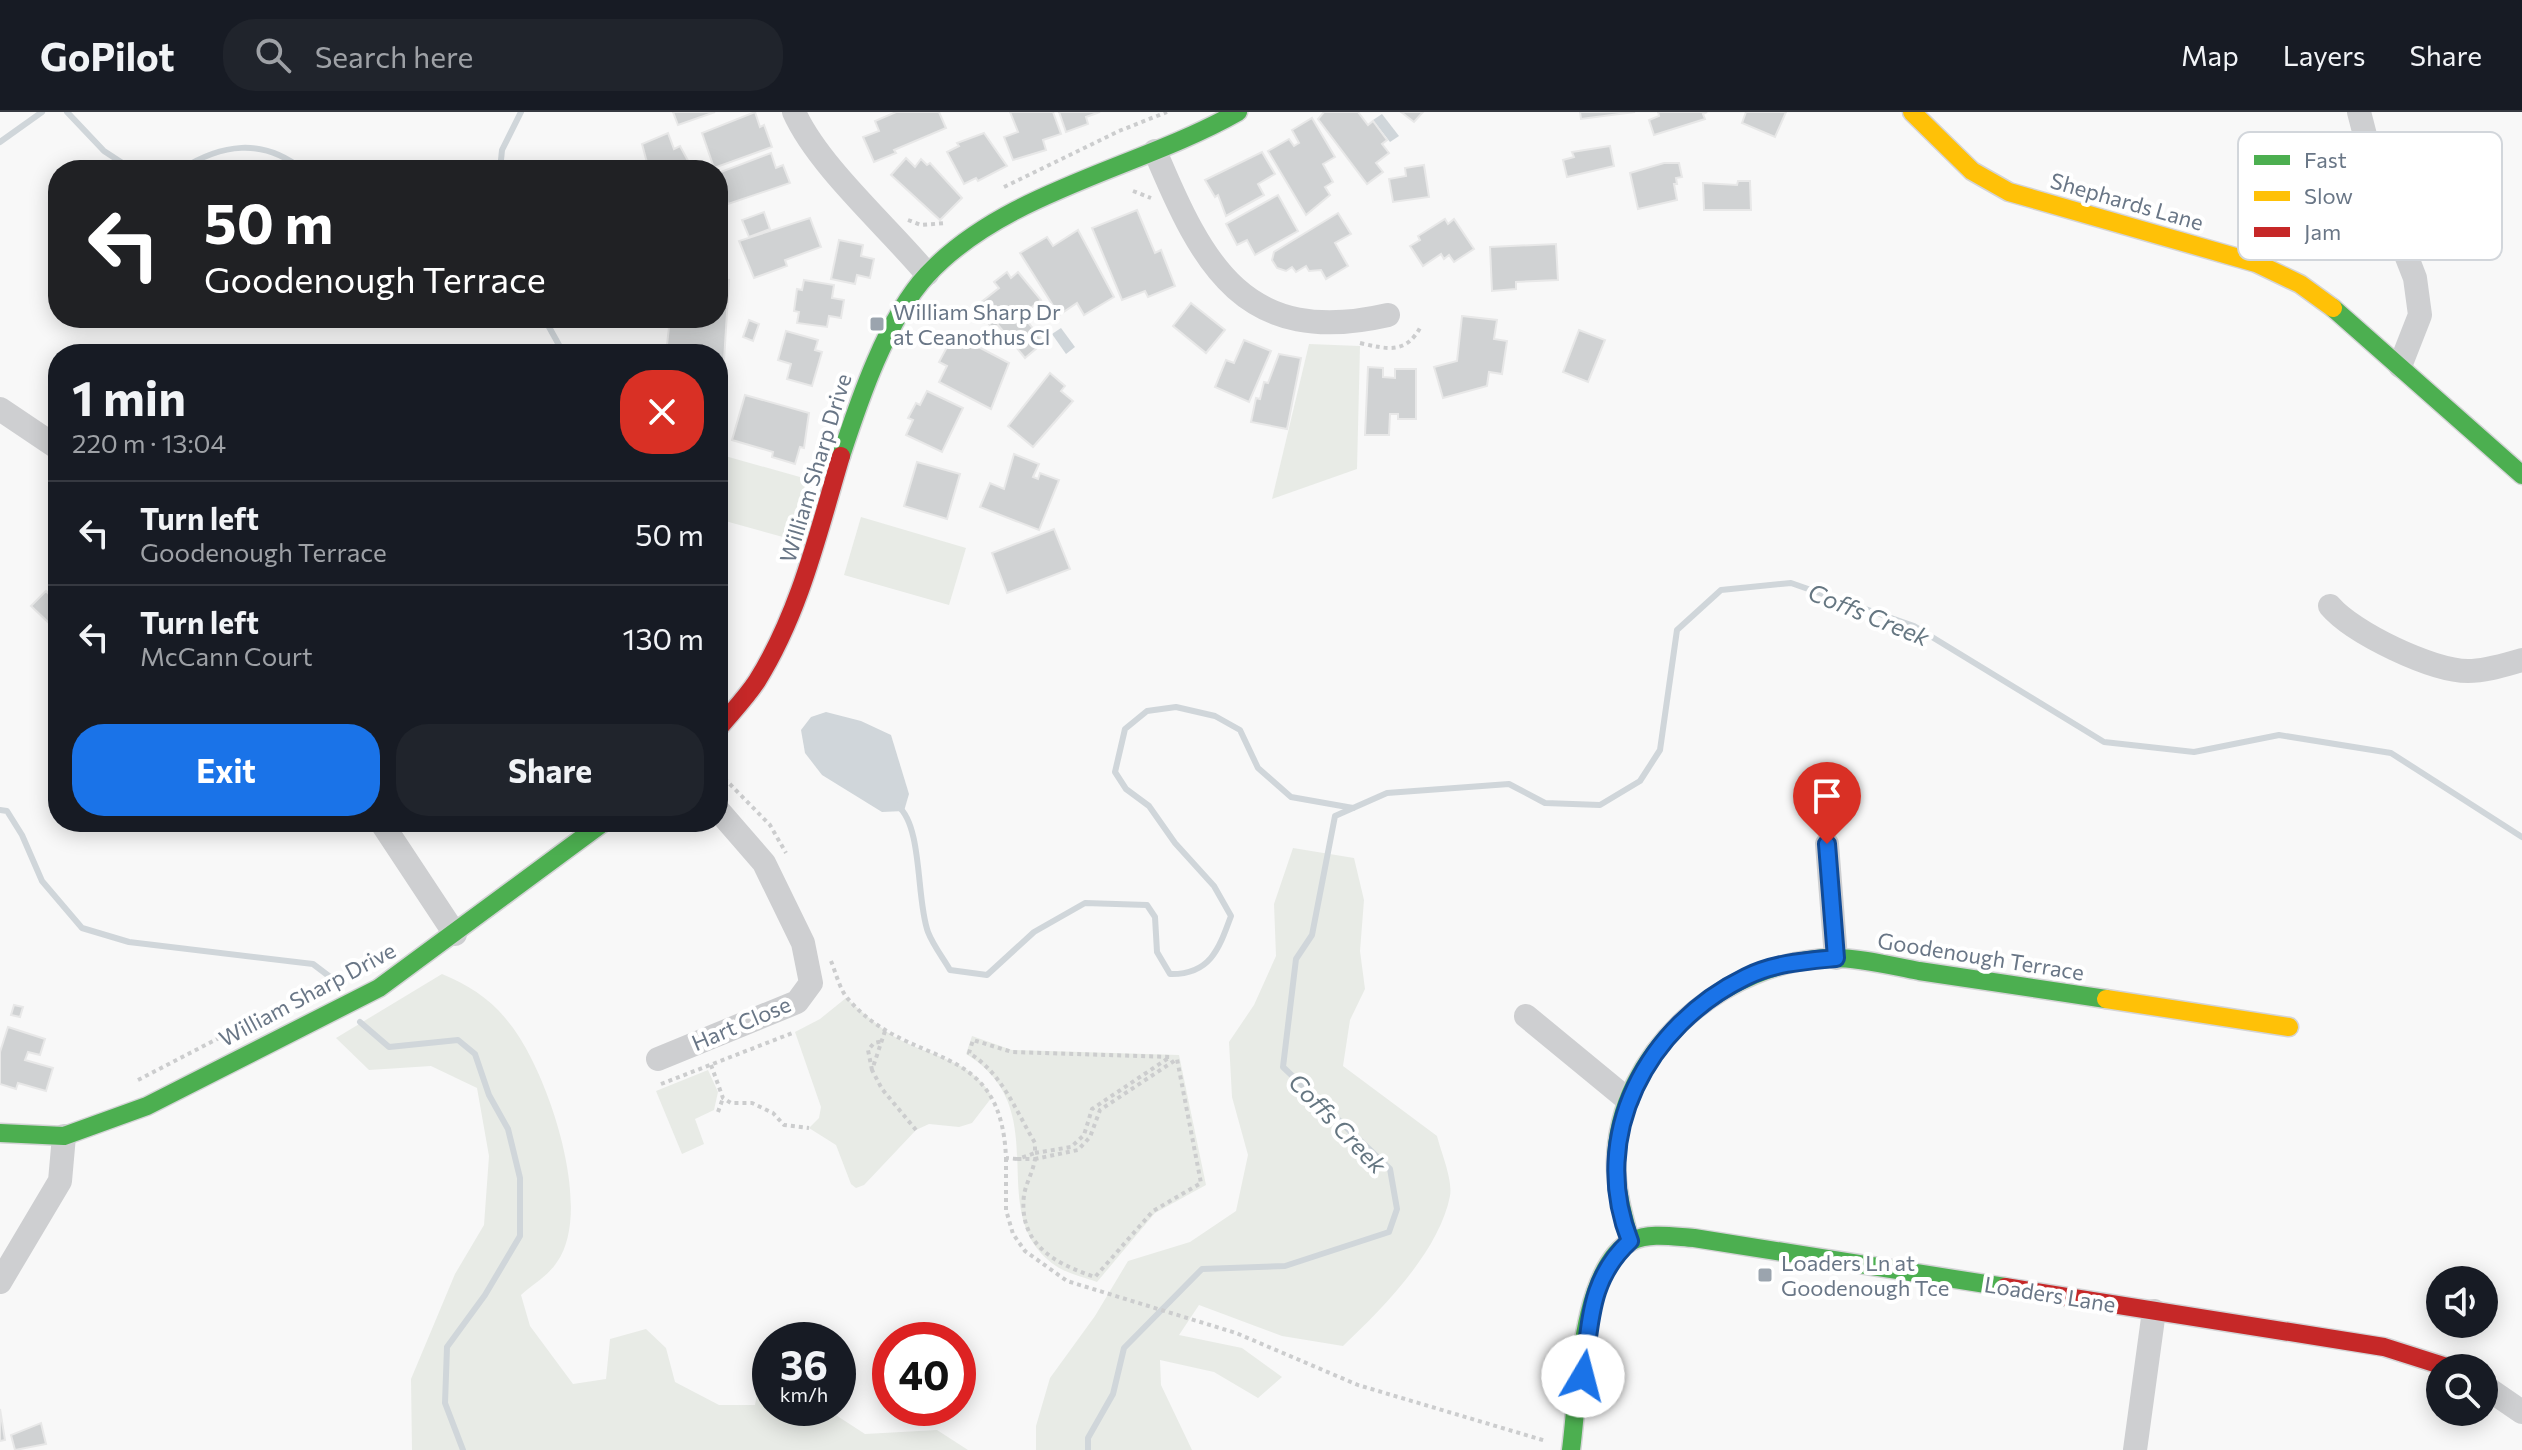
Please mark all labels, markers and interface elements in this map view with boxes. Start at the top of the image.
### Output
search box [223,19,783,91]
text: GoPilot [40,32,175,79]
icon: search [251,33,295,77]
text: Search here [315,37,473,74]
text: Map [2181,38,2239,72]
text: Layers [2283,38,2365,72]
text: Share [2409,38,2482,72]
legend [2238,132,2502,260]
text: Fast [2304,146,2347,173]
street label: Shephards Lane [2047,166,2207,236]
text: Slow [2304,182,2353,209]
text: 50 m [204,187,333,256]
icon: left [72,192,176,296]
text: Jam [2304,218,2341,245]
text: Goodenough Terrace [204,256,546,300]
place label: William Sharp Dr at Ceanothus Cl [893,298,1061,350]
marker: William Sharp Dr at Ceanothus Cl [868,315,886,333]
text: 1 min [72,367,186,426]
button: close [620,370,704,454]
street label: William Sharp Drive [773,370,857,566]
text: 220 m · 13:04 [72,427,226,458]
text: Turn left [140,499,259,536]
icon: left [72,511,116,555]
text: 50 m [635,515,704,552]
text: Goodenough Terrace [140,536,387,567]
water label: Coffs Creek [1804,577,1935,652]
text: Turn left [140,603,259,640]
icon: left [72,615,116,659]
text: 130 m [623,619,704,656]
text: McCann Court [140,640,313,671]
button: Exit [72,724,380,816]
button: Share [396,724,704,816]
pin [1793,762,1861,844]
icon: arrive [1805,774,1849,818]
street label: Goodenough Terrace [1876,926,2086,986]
street label: William Sharp Drive [214,936,400,1052]
street label: Hart Close [687,990,795,1056]
water label: Coffs Creek [1283,1067,1394,1180]
place label: Loaders Ln at Goodenough Tce [1781,1249,1949,1301]
marker: Loaders Ln at Goodenough Tce [1756,1266,1774,1284]
map controls [2426,1266,2498,1426]
button: sound [2426,1266,2498,1338]
street label: Loaders Lane [1982,1270,2118,1318]
speed limit sign: 40 [872,1322,976,1426]
position arrow [1541,1334,1625,1418]
text: 36 [780,1339,828,1388]
button: search [2426,1354,2498,1426]
text: km/h [780,1382,828,1406]

